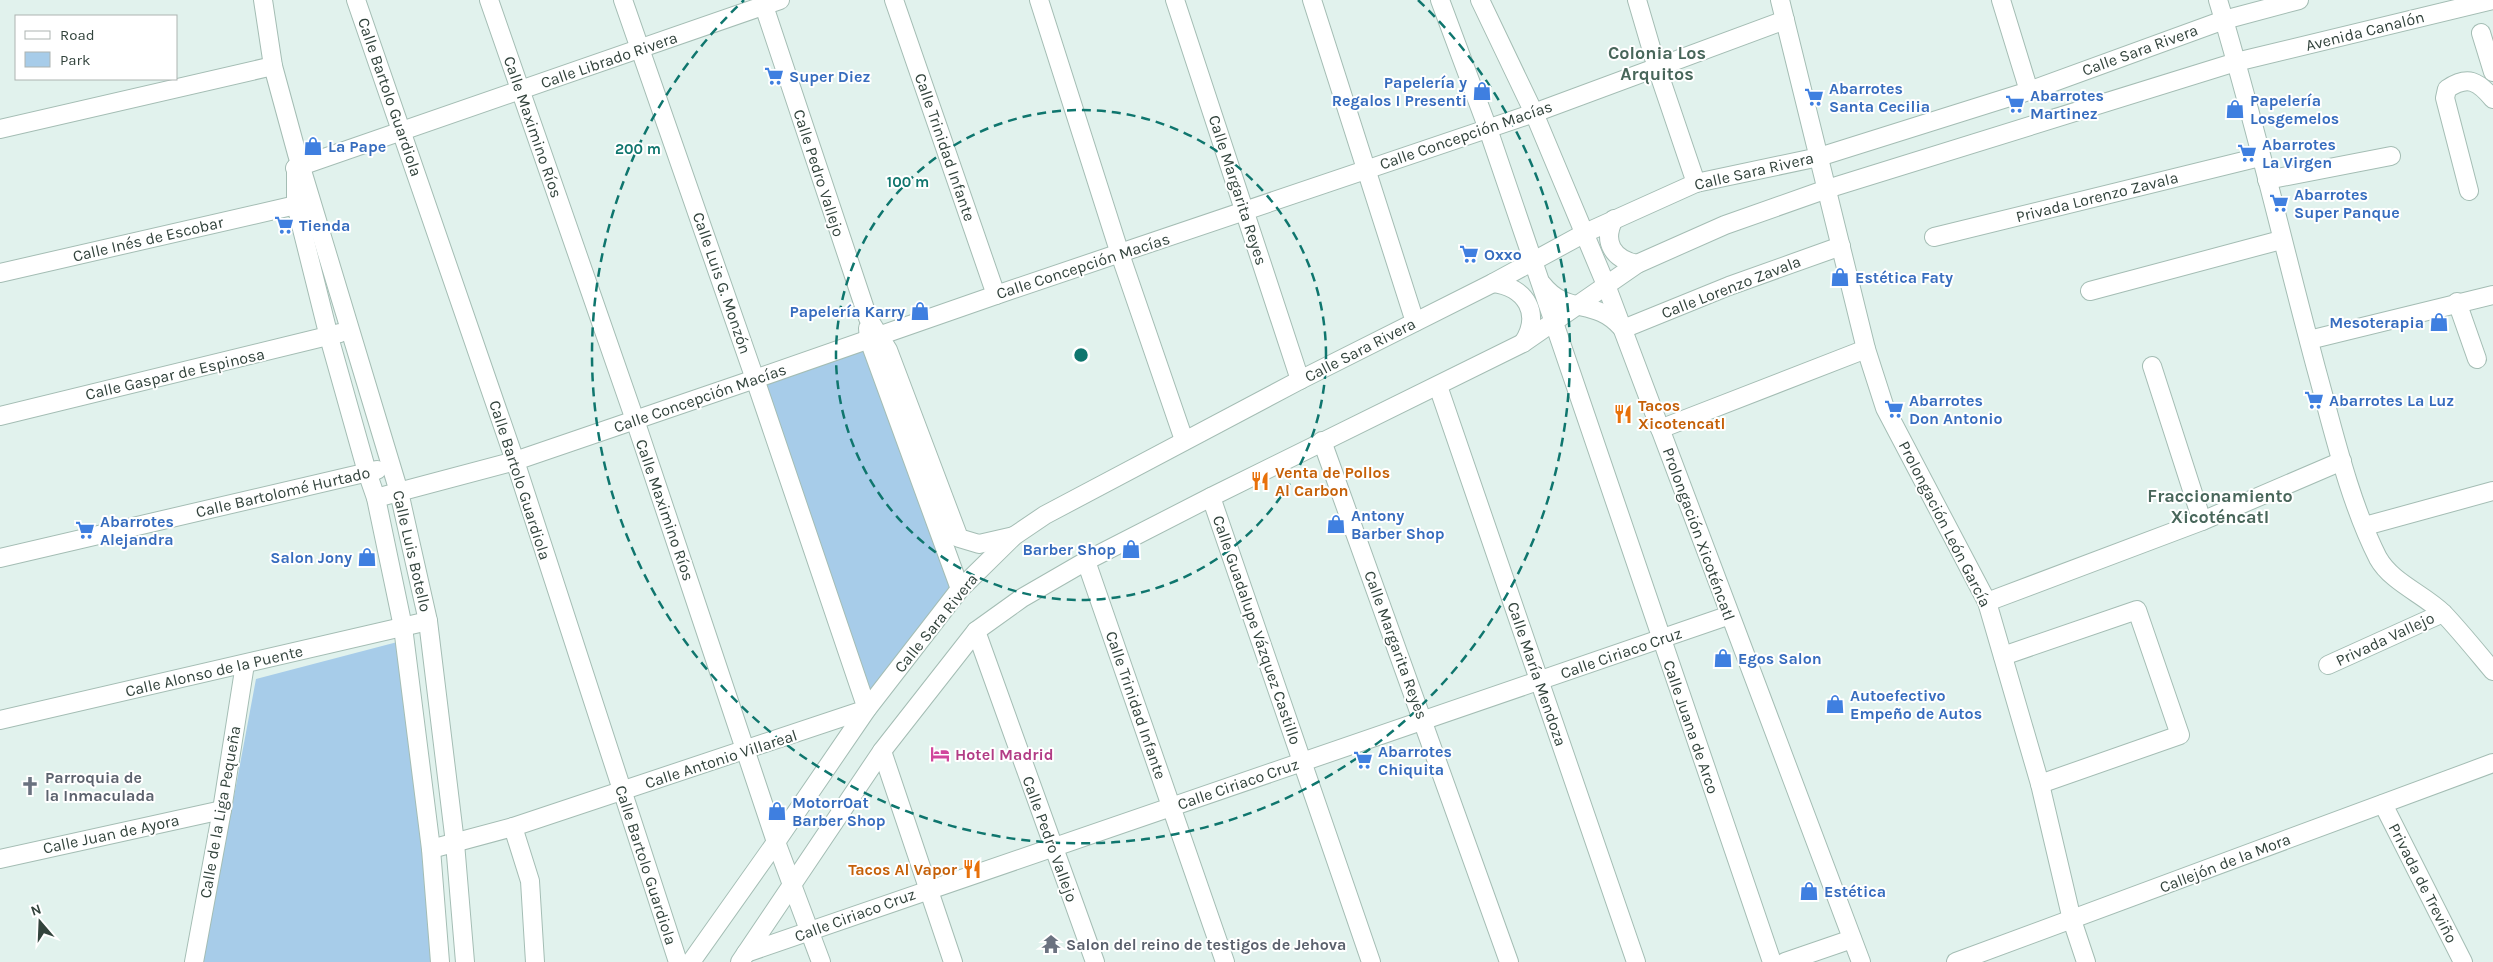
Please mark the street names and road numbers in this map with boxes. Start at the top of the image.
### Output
street label: Avenida Canalón [2304,7,2426,55]
street label: Calle Bartolo Guardiola [354,15,426,179]
street label: Calle Sara Rivera [2079,20,2201,80]
street label: Calle Librado Rivera [538,28,680,92]
street label: Calle Maximino Ríos [500,54,566,200]
street label: Calle Trinidad Infante [911,70,979,224]
street label: Calle Concepción Macías [1377,96,1555,174]
street label: Calle Pedro Vallejo [789,107,849,239]
street label: Calle Margarita Reyes [1205,113,1271,267]
street label: Calle Sara Rivera [1692,148,1816,194]
street label: Privada Lorenzo Zavala [2014,168,2180,226]
street label: Calle Luis G. Monzón [689,210,755,356]
street label: Calle Inés de Escobar [71,212,225,266]
street label: Calle Concepción Macías [994,229,1172,303]
street label: Calle Lorenzo Zavala [1659,252,1803,322]
street label: Calle Sara Rivera [1301,314,1419,386]
street label: Calle Gaspar de Espinosa [83,344,267,404]
street label: Calle Concepción Macías [611,359,789,437]
street label: Calle Bartolo Guardiola [485,398,555,562]
street label: Calle Maximino Ríos [632,437,698,583]
street label: Prolongación León García [1895,438,1995,610]
street label: Prolongación Xicoténcatl [1659,445,1739,623]
street label: Calle Bartolomé Hurtado [194,463,372,521]
street label: Calle Luis Botello [389,488,435,614]
street label: Calle Guadalupe Vázquez Castillo [1209,513,1305,747]
street label: Calle Margarita Reyes [1360,568,1432,722]
street label: Calle Sara Rivera [890,570,982,676]
street label: Calle María Mendoza [1503,599,1571,749]
street label: Privada Vallejo [2333,608,2437,670]
street label: Calle Ciriaco Cruz [1558,623,1684,683]
street label: Calle Trinidad Infante [1102,628,1170,782]
street label: Calle Alonso de la Puente [123,641,305,701]
street label: Calle Juana de Arco [1659,658,1723,796]
street label: Calle de la Liga Pequeña [195,724,245,900]
street label: Calle Antonio Villareal [642,725,800,793]
street label: Calle Ciriaco Cruz [1175,754,1301,814]
street label: Calle Pedro Vallejo [1018,773,1082,905]
street label: Calle Bartolo Guardiola [611,783,681,947]
street label: Calle Juan de Ayora [41,810,181,858]
street label: Privada de Treviño [2385,820,2461,946]
street label: Callejón de la Mora [2157,829,2293,897]
street label: Calle Ciriaco Cruz [792,884,918,946]

